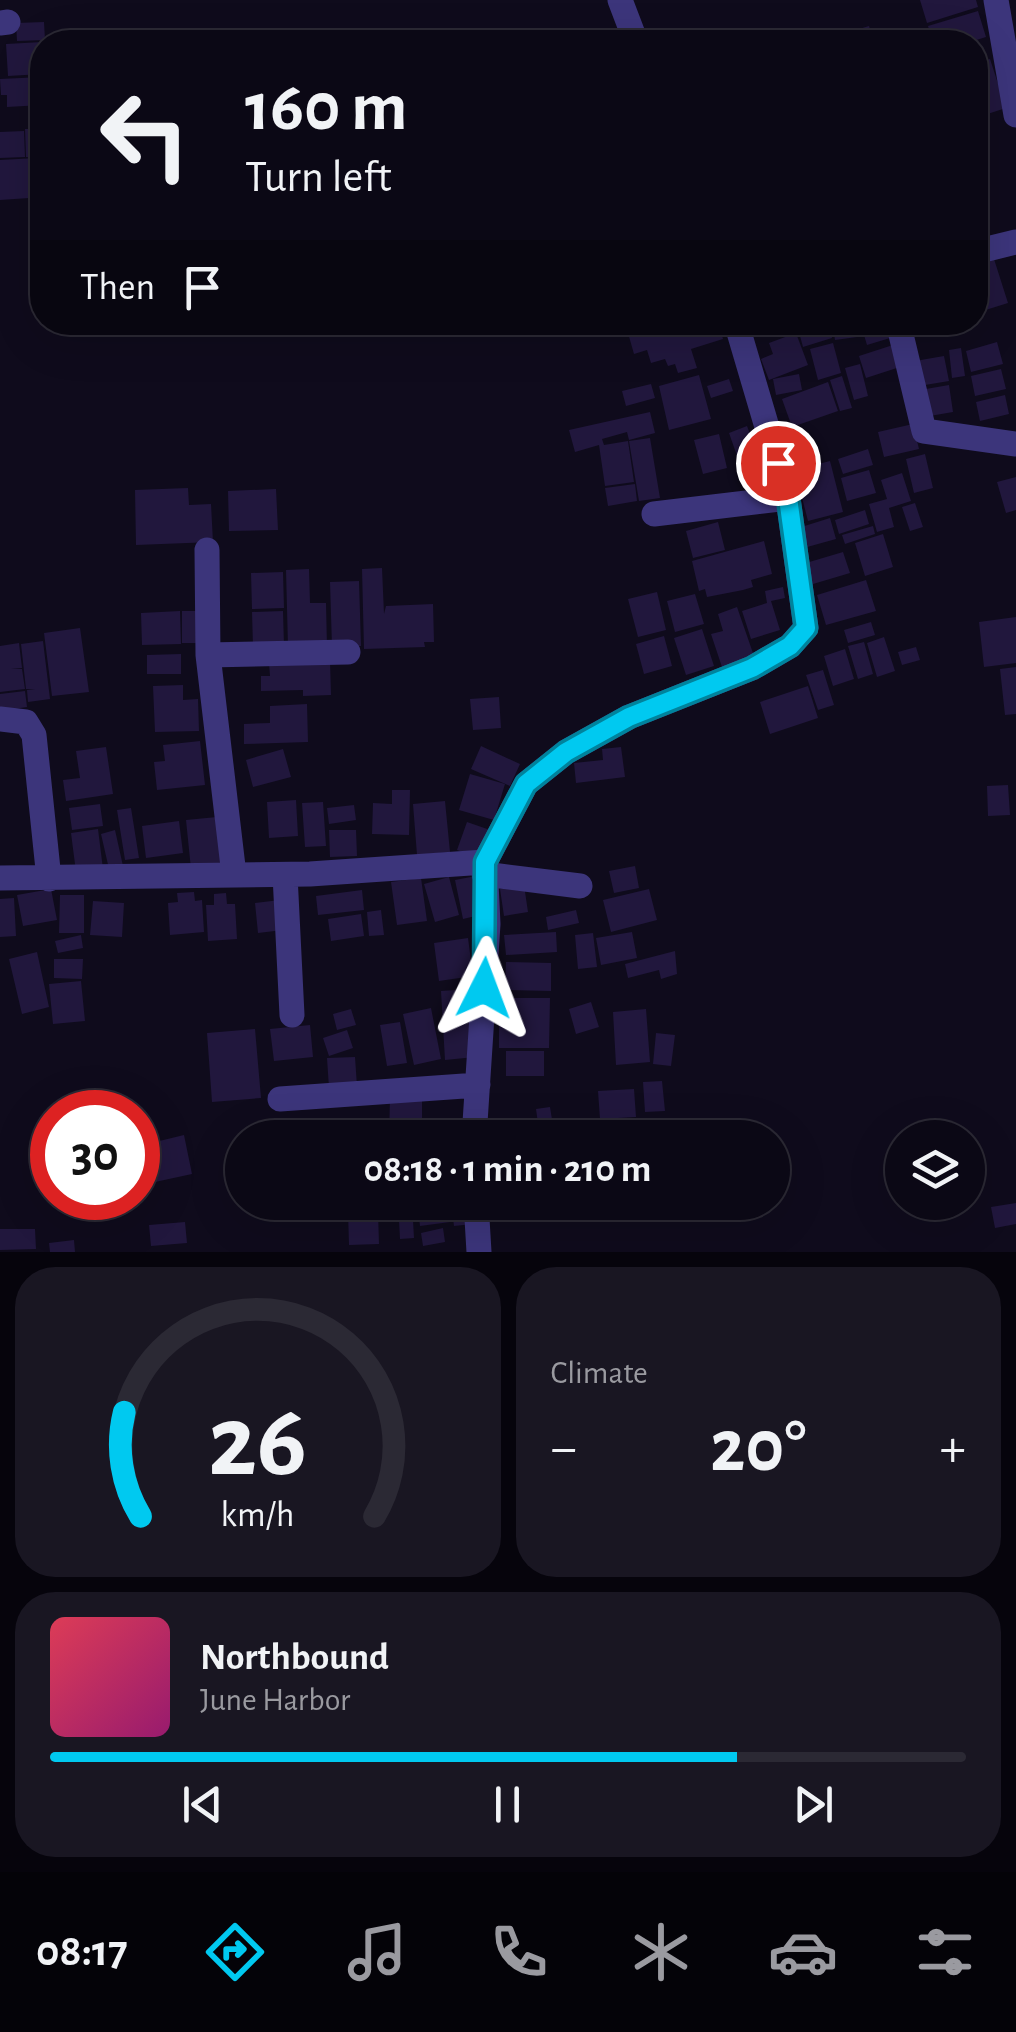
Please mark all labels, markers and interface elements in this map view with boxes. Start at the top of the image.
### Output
icon: left [80,70,210,200]
text: 160 m [245,73,408,143]
text: Turn left [245,155,392,200]
icon: arrive [175,260,230,315]
text: Then [80,269,155,307]
pin [736,421,821,506]
icon: arrive [751,436,806,491]
position arrow [432,936,536,1040]
speed limit sign: 30 [30,1090,160,1220]
map controls [885,1120,985,1220]
button: layers [885,1120,985,1220]
text: 08:18 · 1 min · 210 m [364,1151,651,1189]
text: Climate [551,1357,648,1389]
text: 26 [208,1391,307,1495]
text: 20° [710,1410,806,1485]
text: − [551,1421,577,1476]
text: + [940,1421,966,1476]
text: km/h [221,1497,295,1533]
text: Northbound [200,1639,389,1677]
text: June Harbor [200,1684,350,1716]
icon: previous [175,1777,230,1832]
icon: pause [480,1777,535,1832]
icon: next [786,1777,841,1832]
icon: directions [200,1917,270,1987]
icon: music [342,1917,412,1987]
icon: phone [484,1917,554,1987]
icon: climate [626,1917,696,1987]
icon: car [768,1917,838,1987]
icon: filters [910,1917,980,1987]
text: 08:17 [36,1929,128,1974]

